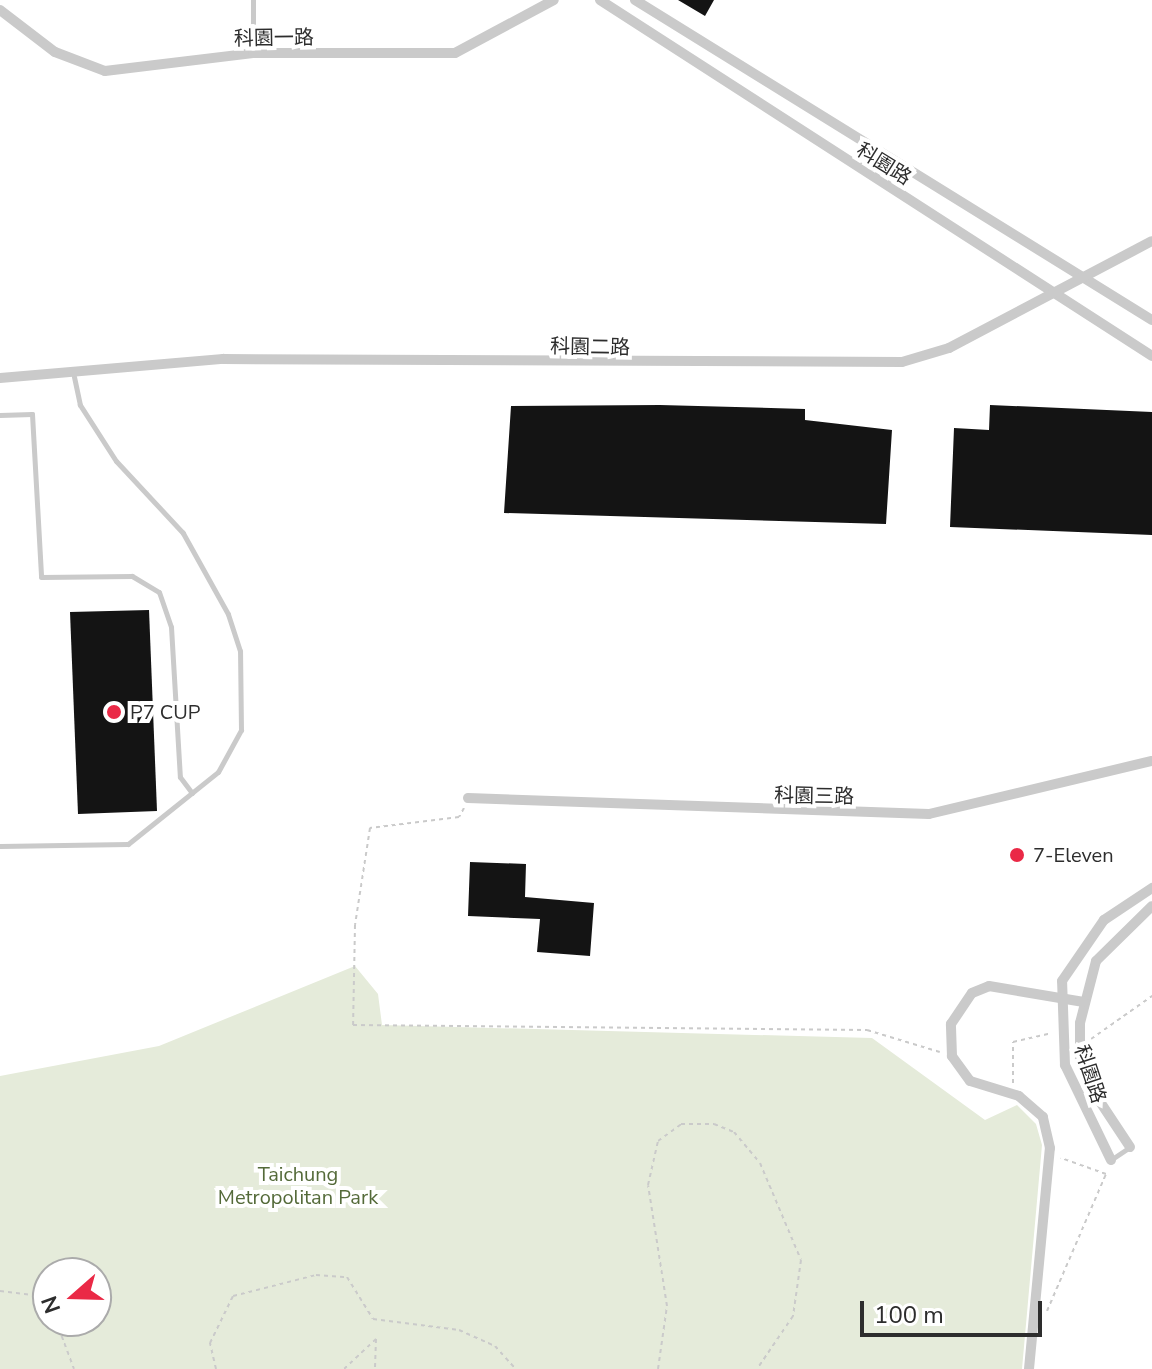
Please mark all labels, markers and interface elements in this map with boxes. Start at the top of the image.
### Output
street label: 科園一路 [234,25,314,51]
street label: 科園路 [852,138,916,190]
street label: 科園二路 [550,334,630,360]
place label: P7 CUP [130,700,200,724]
marker: P7 CUP [105,703,123,721]
street label: 科園三路 [774,783,854,809]
place label: 7-Eleven [1033,843,1114,867]
marker: 7-Eleven [1008,846,1026,864]
street label: 科園路 [1069,1042,1111,1106]
park label: Taichung Metropolitan Park [218,1163,378,1210]
north arrow [32,1257,112,1337]
scale bar [864,1285,1046,1335]
text: N [34,1292,68,1317]
text: 100 m [874,1299,944,1331]

